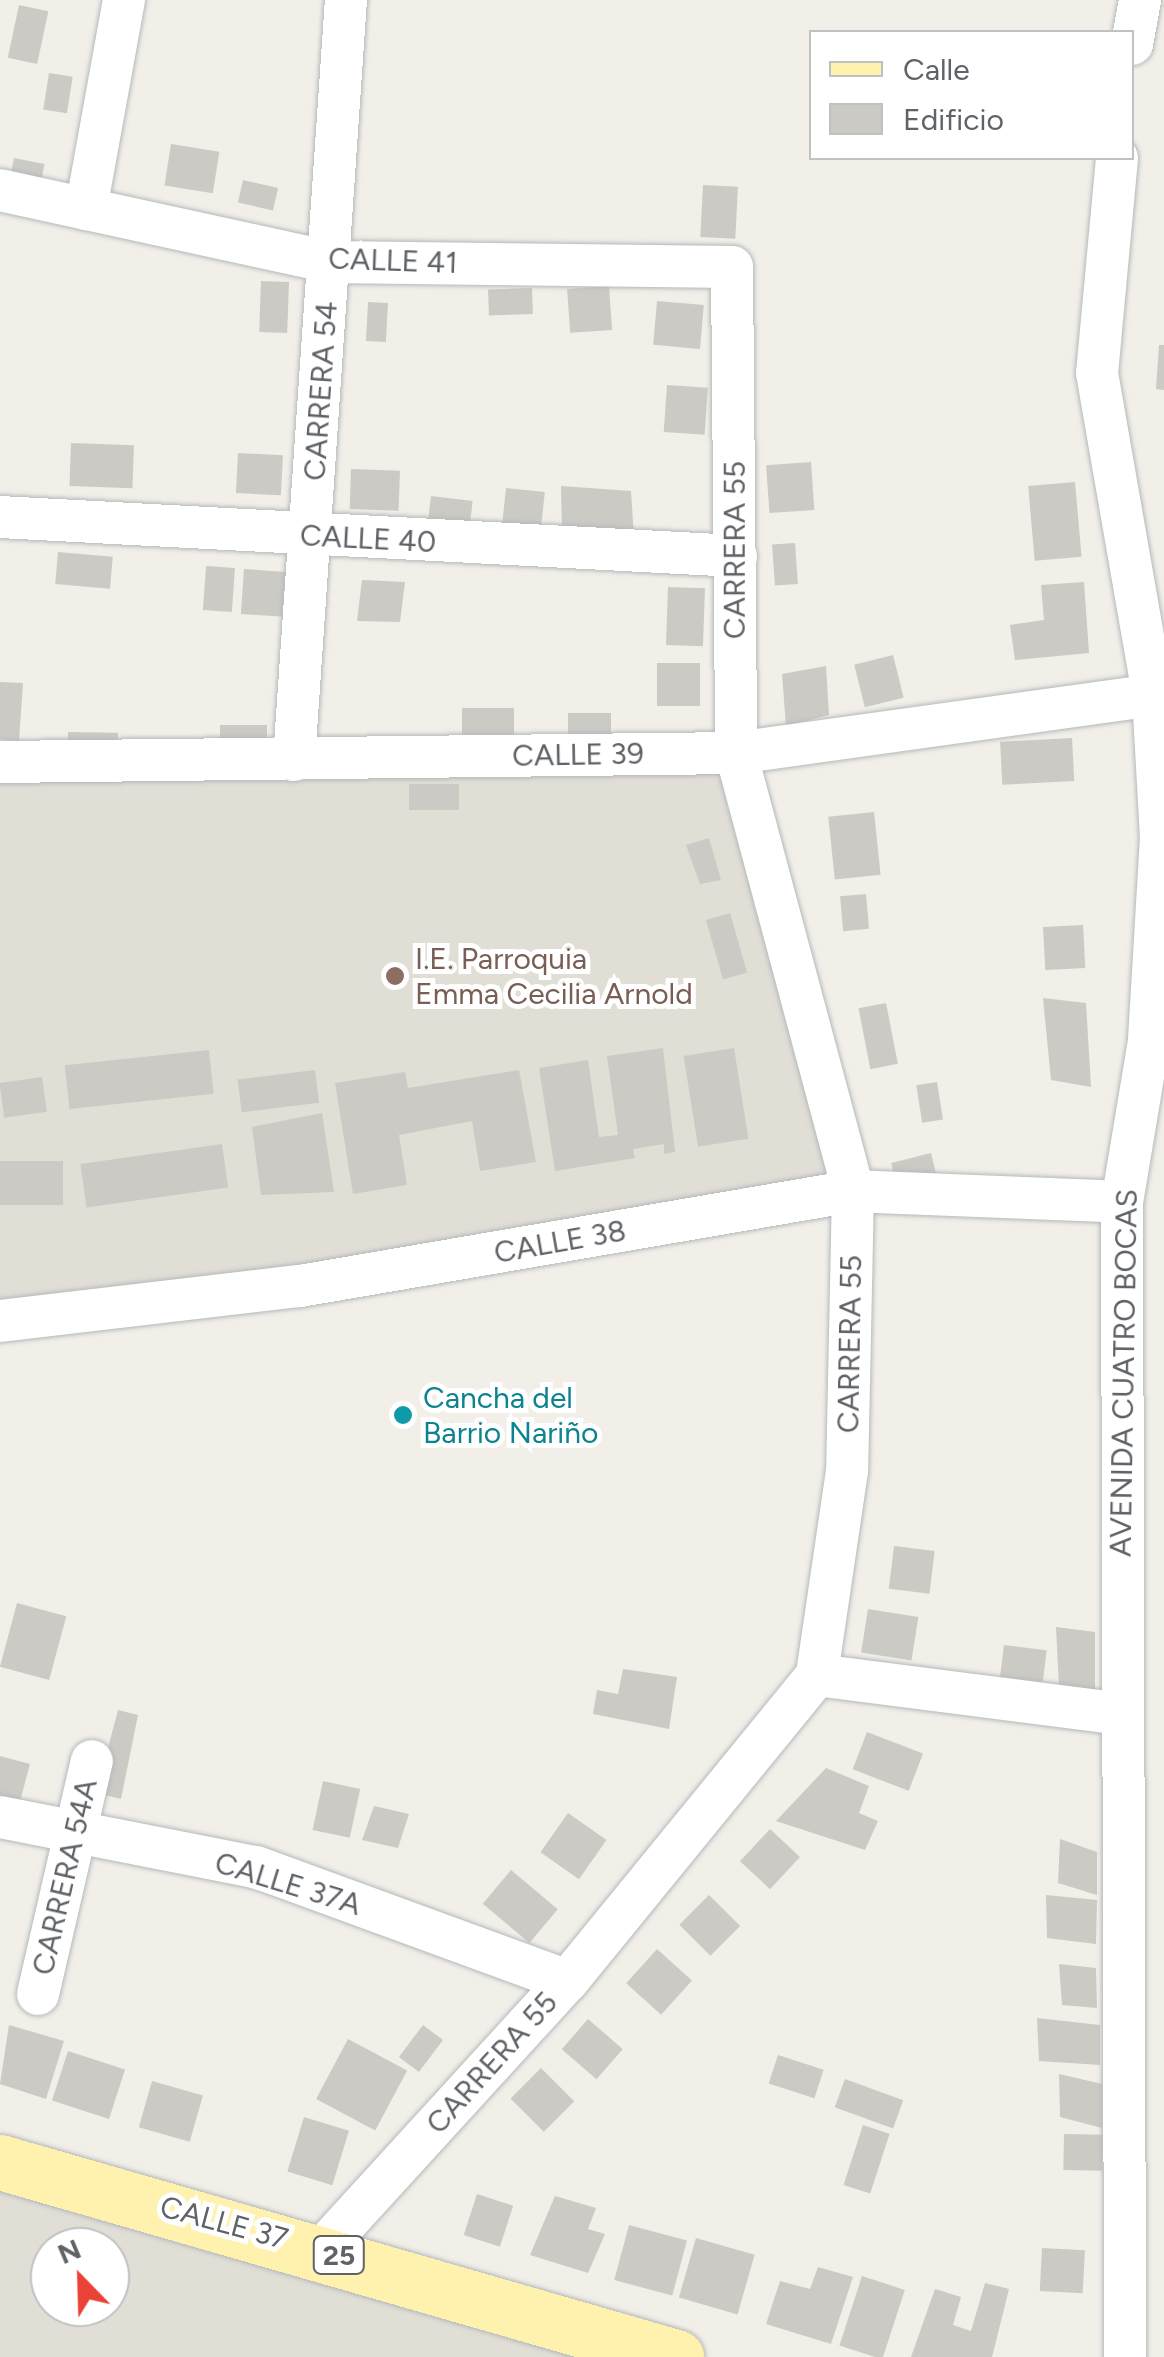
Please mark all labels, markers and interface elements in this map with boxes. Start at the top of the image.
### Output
legend [809,30,1134,160]
text: Calle [903,51,970,88]
text: Edificio [903,101,1004,138]
street label: CALLE 41 [328,241,458,281]
street label: CARRERA 54 [297,300,345,482]
street label: CARRERA 55 [717,461,753,639]
street label: CALLE 40 [299,517,437,561]
street label: CALLE 39 [512,736,644,774]
place label: I.E. Parroquia Emma Cecilia Arnold [415,941,693,1012]
marker: I.E. Parroquia Emma Cecilia Arnold [384,965,406,987]
street label: AVENIDA CUATRO BOCAS [1103,1189,1145,1557]
street label: CALLE 38 [491,1213,629,1271]
street label: CARRERA 55 [830,1255,870,1433]
place label: Cancha del Barrio Nariño [423,1380,598,1450]
marker: Cancha del Barrio Nariño [392,1404,414,1426]
street label: CARRERA 54A [25,1776,105,1978]
street label: CALLE 37A [211,1845,365,1923]
street label: CARRERA 55 [419,1985,565,2141]
street label: CALLE 37 [156,2189,292,2257]
north arrow [30,2227,130,2327]
text: N [52,2231,86,2271]
road number: 25 [312,2232,366,2278]

